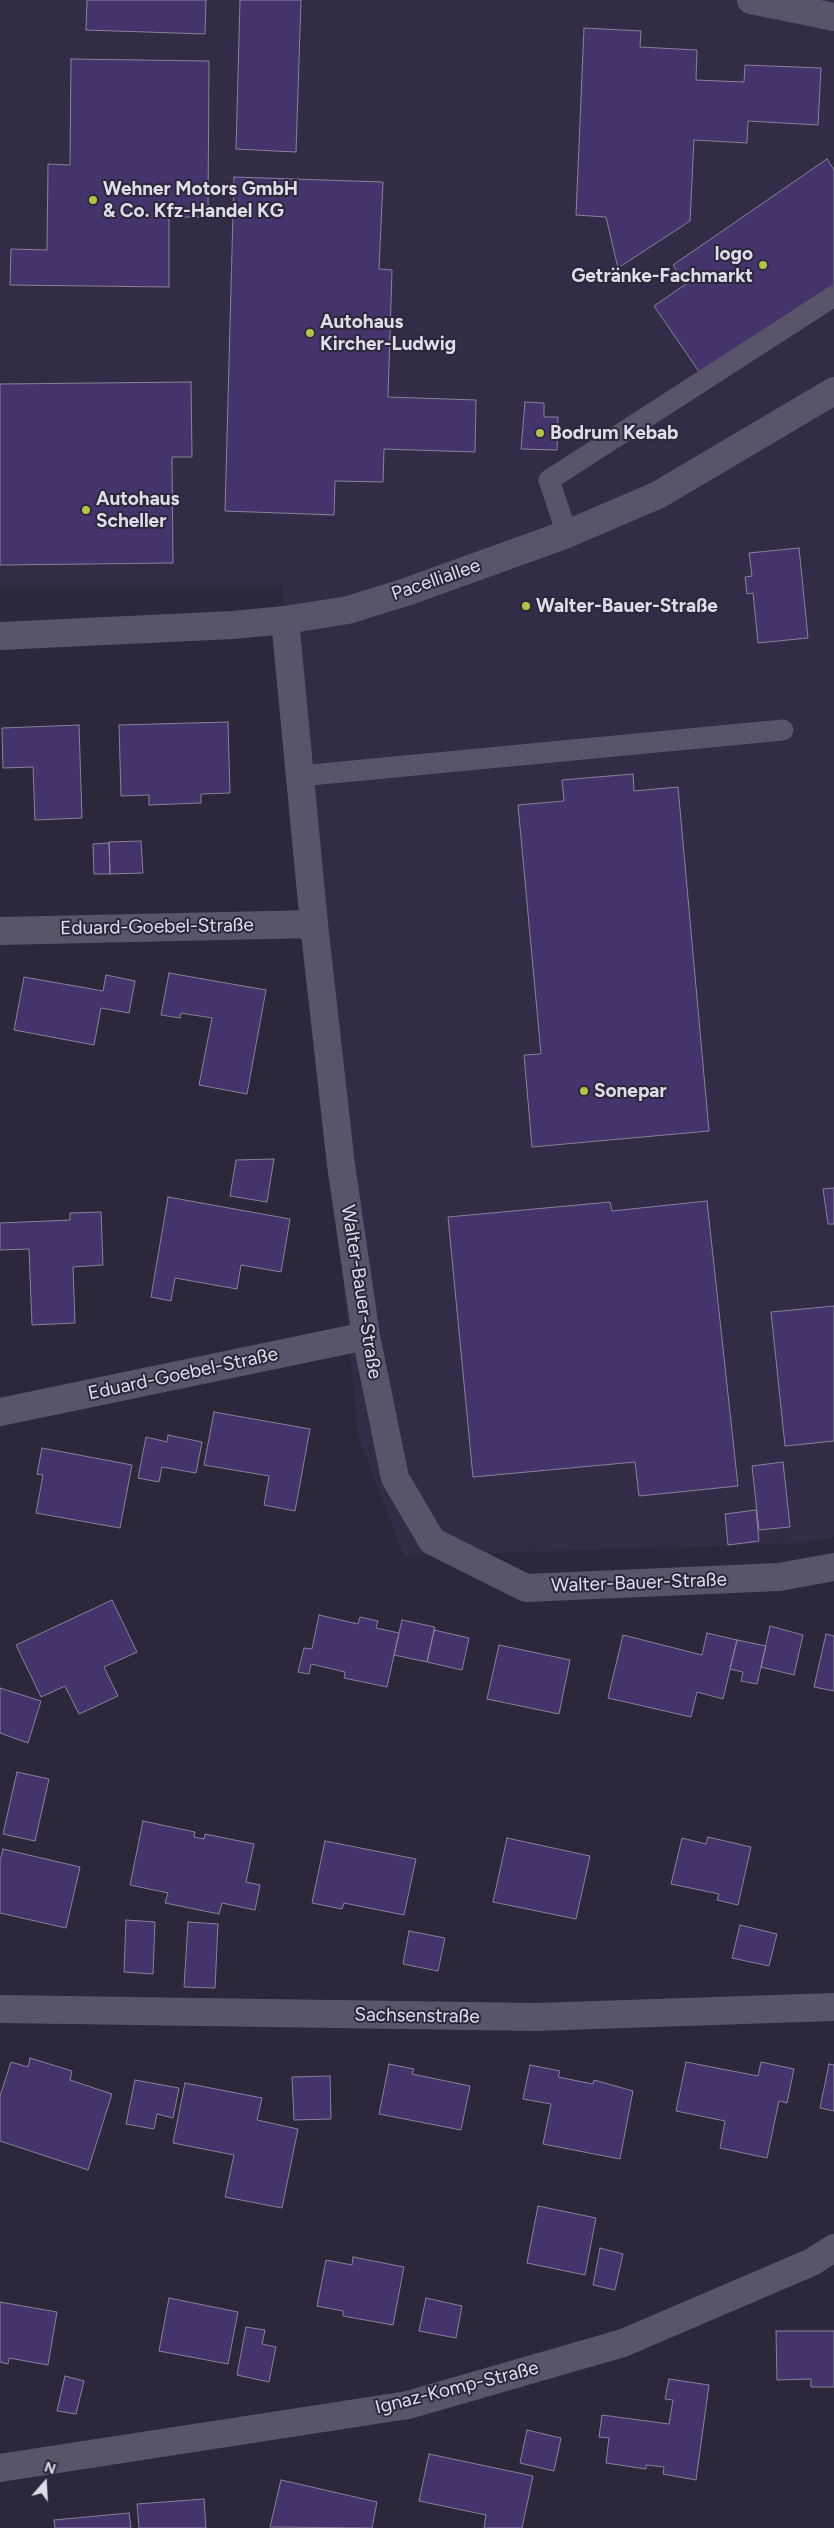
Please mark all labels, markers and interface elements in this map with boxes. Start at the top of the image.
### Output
place label: Wehner Motors GmbH & Co. Kfz-Handel KG [103,178,298,222]
marker: Wehner Motors GmbH & Co. Kfz-Handel KG [87,194,99,206]
place label: logo Getränke-Fachmarkt [571,243,753,287]
marker: logo Getränke-Fachmarkt [757,259,769,271]
place label: Autohaus Kircher-Ludwig [320,311,456,355]
marker: Autohaus Kircher-Ludwig [304,327,316,339]
place label: Bodrum Kebab [550,422,678,444]
marker: Bodrum Kebab [534,427,546,439]
place label: Autohaus Scheller [96,488,179,532]
marker: Autohaus Scheller [80,504,92,516]
street label: Pacelliallee [388,554,484,606]
place label: Walter-Bauer-Straße [536,595,718,617]
marker: Walter-Bauer-Straße [520,600,532,612]
street label: Eduard-Goebel-Straße [60,914,254,940]
place label: Sonepar [594,1080,667,1102]
marker: Sonepar [578,1085,590,1097]
street label: Walter-Bauer-Straße [336,1203,386,1381]
street label: Eduard-Goebel-Straße [86,1343,280,1405]
street label: Walter-Bauer-Straße [551,1569,727,1597]
street label: Sachsenstraße [354,2004,480,2028]
street label: Ignaz-Komp-Straße [373,2357,541,2419]
north arrow [20,2458,70,2508]
text: N [42,2459,58,2478]

